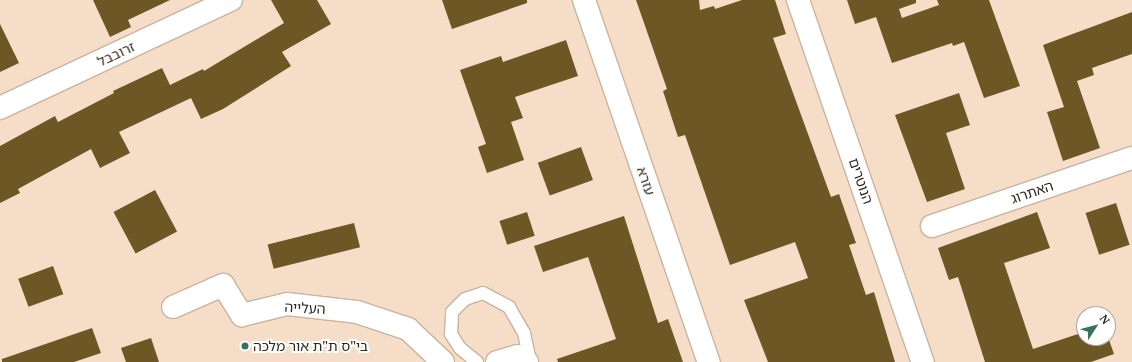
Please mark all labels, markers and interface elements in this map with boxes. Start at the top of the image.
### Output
street label: זרובבל [95,38,137,70]
street label: הנוטרים [845,156,877,206]
street label: עזרא [633,165,659,197]
street label: האתרוג [1008,177,1056,207]
street label: העלייה [284,299,326,317]
north arrow [1076,306,1116,346]
text: N [1097,311,1114,327]
place label: בי"ס ת"ת אור מלכה [253,338,368,354]
marker: בי"ס ת"ת אור מלכה [240,341,250,351]

